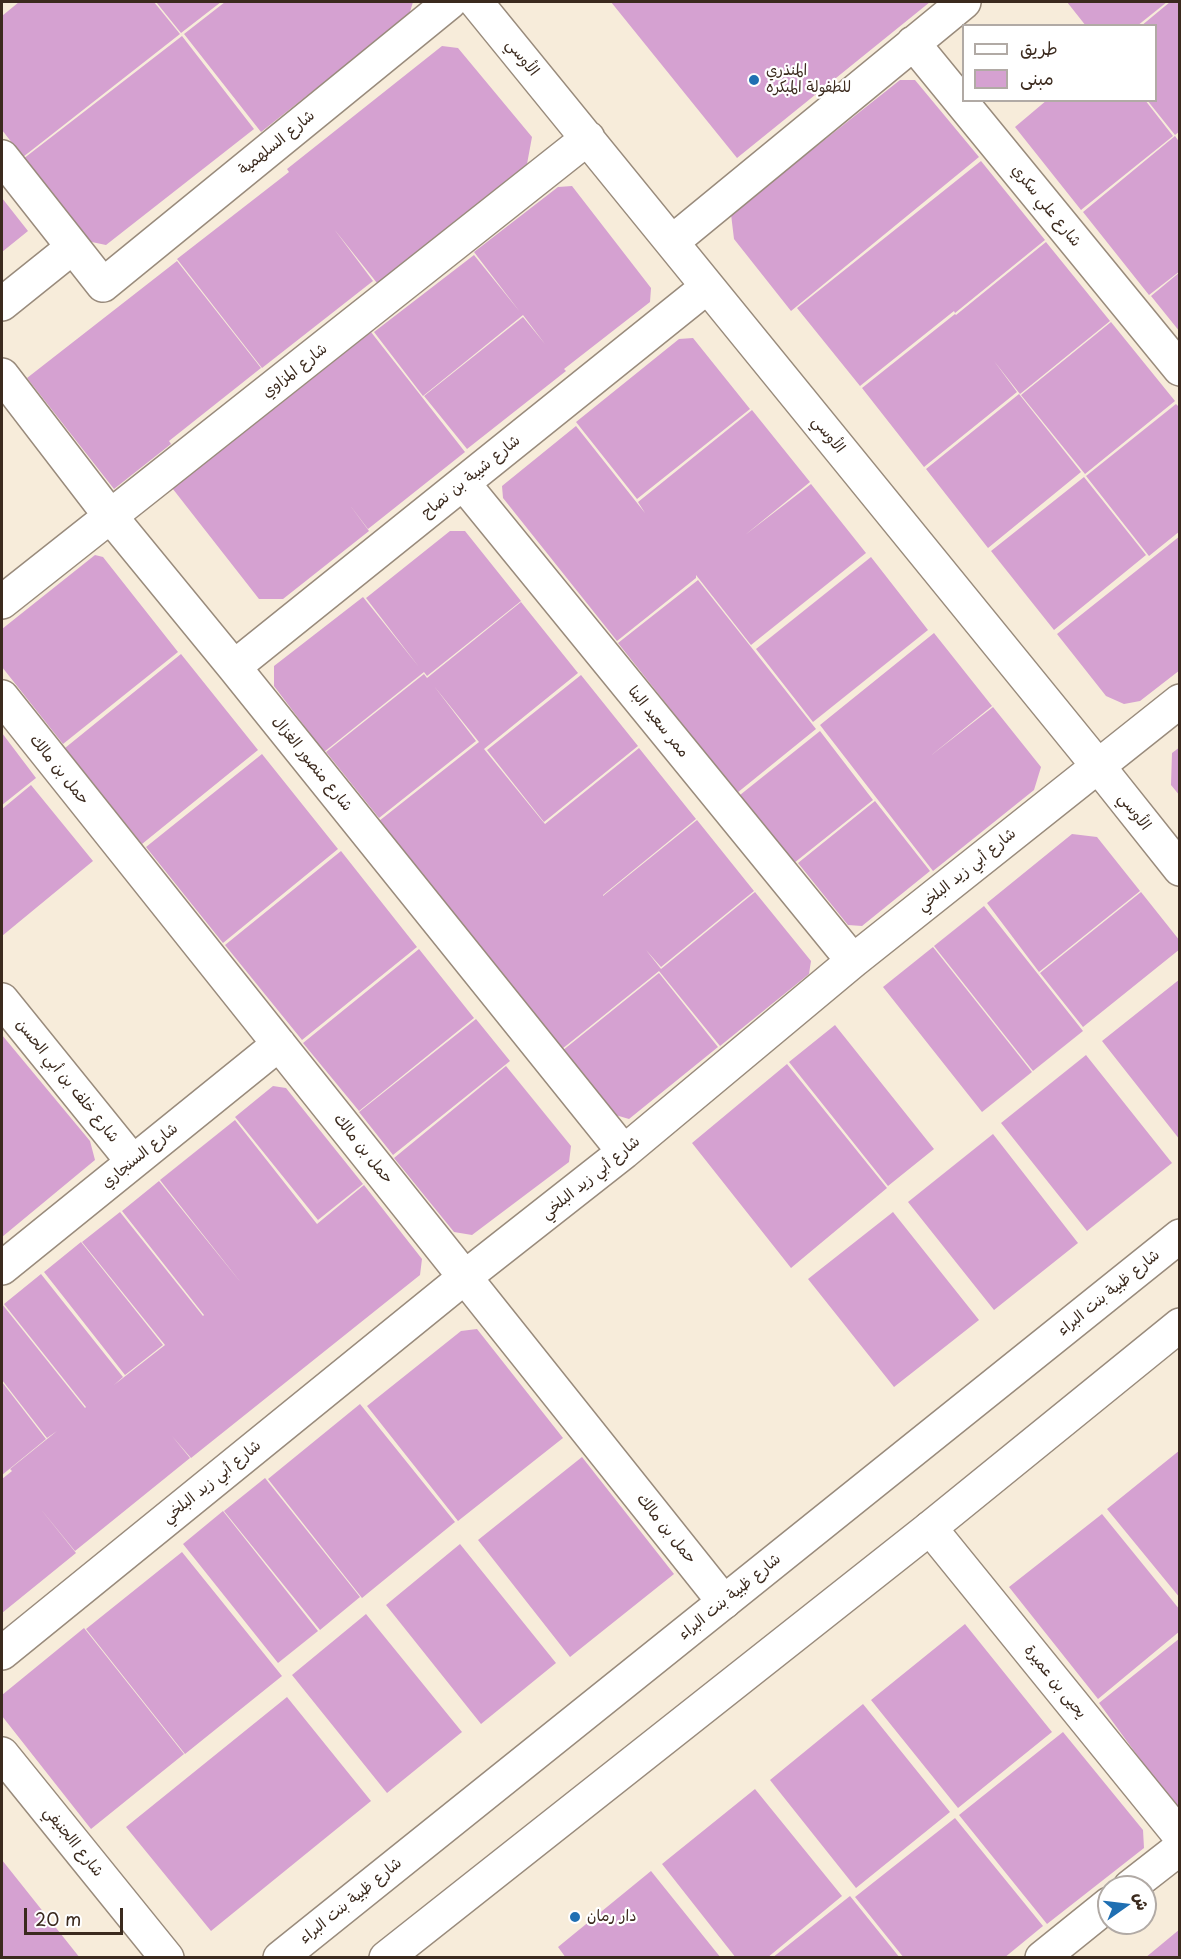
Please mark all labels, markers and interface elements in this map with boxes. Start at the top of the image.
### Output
legend [962,24,1157,102]
text: طريق [1020,34,1058,61]
street label: الأوسي [502,36,542,80]
place label: المنذري للطفولة المبكره [766,62,851,97]
text: مبنى [1020,64,1054,91]
marker: المنذري للطفولة المبكره [747,73,761,87]
street label: شارع السلهمية [235,107,319,179]
street label: شارع علي سكري [1008,161,1084,251]
street label: شارع المزاوي [259,340,331,402]
street label: الأوسي [808,413,848,457]
street label: شارع شيبة بن نصاح [418,432,524,522]
street label: ممر سعيد البنا [624,683,692,761]
street label: شارع منصور الغزال [268,713,356,815]
street label: حمل بن مالك [25,731,93,809]
street label: الأوسي [1114,790,1154,834]
street label: شارع أبي زيد البلخي [914,825,1020,915]
street label: شارع خلف بن أبي الحسن [12,1016,122,1146]
street label: حمل بن مالك [329,1110,397,1188]
street label: شارع السنجاري [98,1120,182,1192]
street label: شارع أبي زيد البلخي [538,1133,644,1223]
street label: شارع ظبية بنت البراء [1054,1246,1164,1340]
street label: شارع أبي زيد البلخي [159,1437,265,1527]
street label: حمل بن مالك [632,1490,700,1568]
street label: شارع ظبية بنت البراء [675,1550,785,1644]
street label: يحيى بن عميرة [1020,1642,1090,1722]
street label: شارع االجنيفي [39,1803,107,1881]
street label: شارع ظبية بنت البراء [296,1854,406,1948]
north arrow [1097,1875,1157,1935]
text: ش [1129,1890,1156,1913]
scale bar [27,1896,126,1934]
text: 20 m [35,1905,81,1932]
place label: دار رمان [587,1908,636,1926]
marker: دار رمان [568,1910,582,1924]

